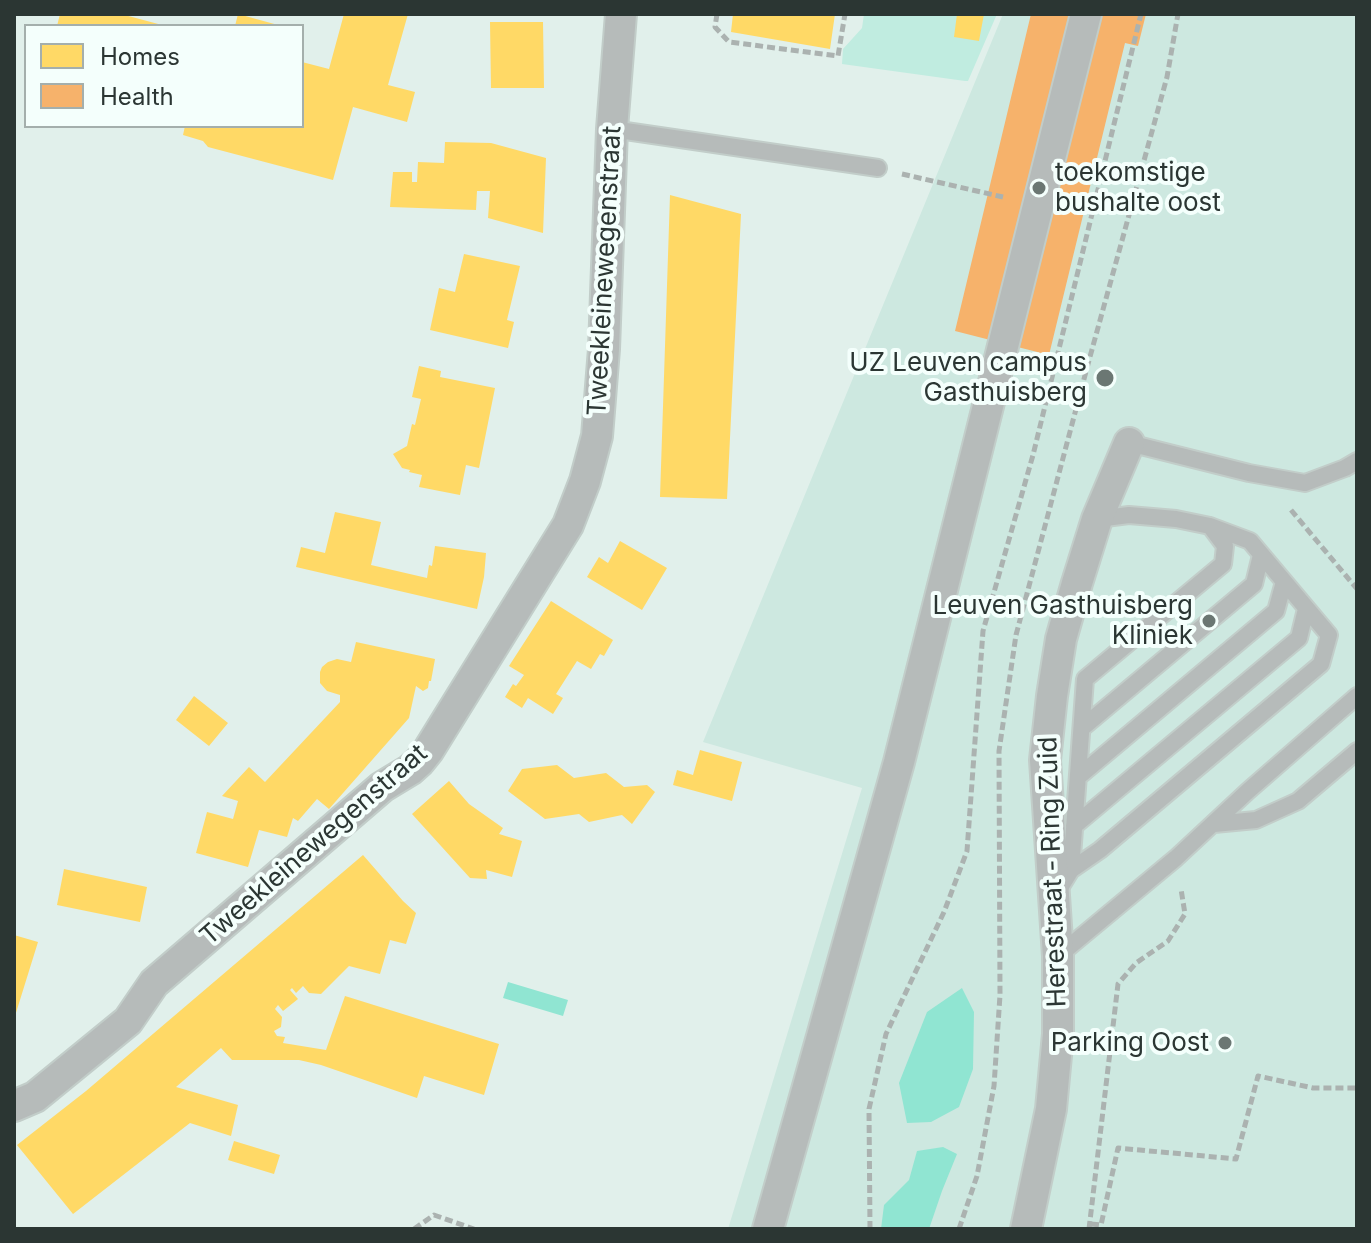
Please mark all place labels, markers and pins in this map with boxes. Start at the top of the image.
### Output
place label: toekomstige bushalte oost [1055,157,1221,218]
marker: toekomstige bushalte oost [1030,179,1048,197]
place label: UZ Leuven campus Gasthuisberg [849,347,1087,408]
marker: UZ Leuven campus Gasthuisberg [1094,367,1116,389]
place label: Leuven Gasthuisberg Kliniek [932,590,1193,652]
marker: Leuven Gasthuisberg Kliniek [1200,612,1218,630]
place label: Parking Oost [1051,1027,1209,1059]
marker: Parking Oost [1216,1034,1234,1052]

